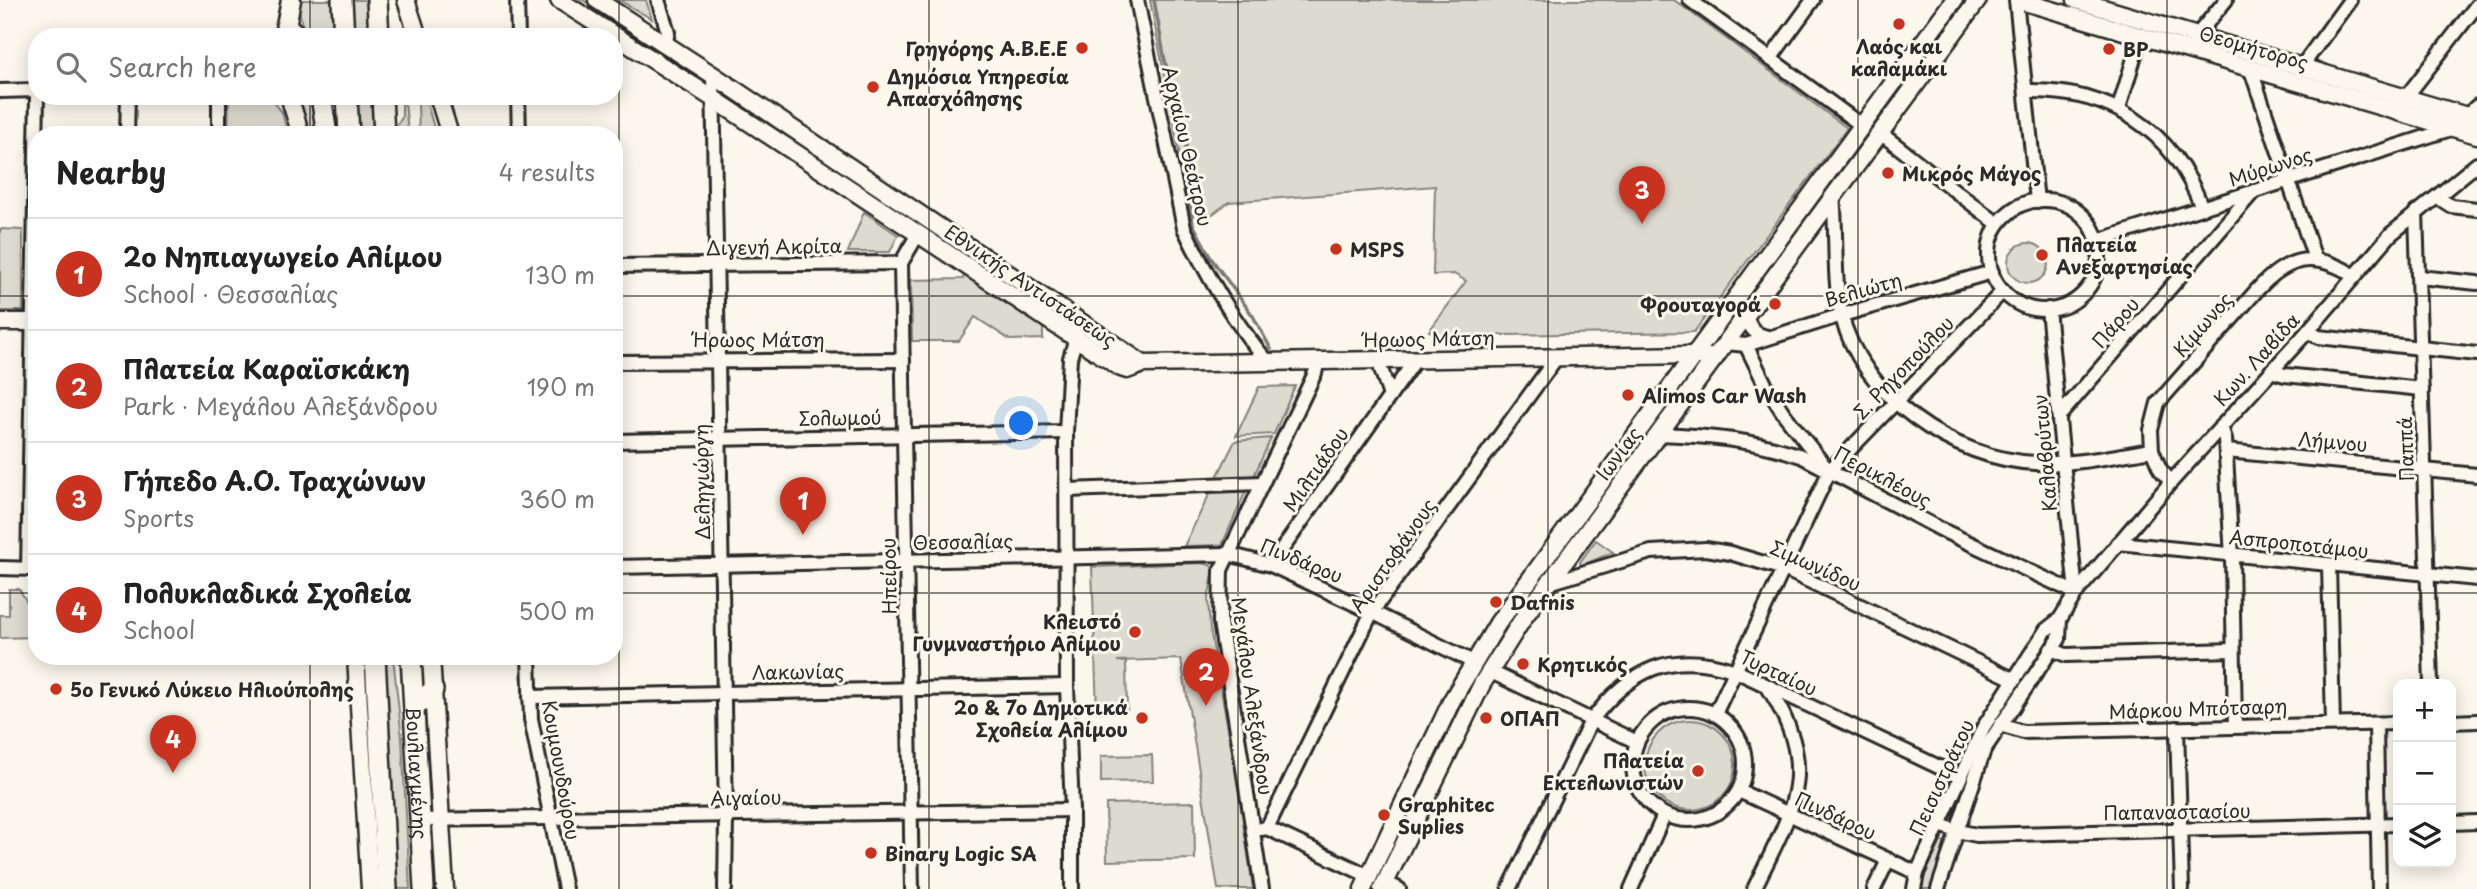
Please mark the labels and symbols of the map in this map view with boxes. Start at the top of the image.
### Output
marker: Λαός και καλαμάκι [1891,16,1907,32]
street label: Θεομήτορος [2196,18,2312,76]
place label: Λαός και καλαμάκι [1851,32,1948,82]
place label: Γρηγόρης Α.Β.Ε.Ε [906,34,1068,62]
place label: BP [2123,35,2148,63]
marker: Γρηγόρης Α.Β.Ε.Ε [1074,40,1090,56]
marker: BP [2101,41,2117,57]
place label: Δημόσια Υπηρεσία Απασχόλησης [887,62,1069,112]
street label: Αρχαίου Θεάτρου [1156,63,1220,229]
marker: Δημόσια Υπηρεσία Απασχόλησης [865,79,881,95]
street label: Μύρωνος [2225,139,2315,193]
place label: Μικρός Μάγος [1902,159,2041,187]
marker: Μικρός Μάγος [1880,165,1896,181]
pin: 3 [1619,166,1665,224]
street label: Εθνικής Αντιστάσεως [939,217,1123,353]
place label: Πλατεία Ανεξαρτησίας [2056,230,2193,280]
street label: Διγενή Ακρίτα [706,231,842,261]
place label: MSPS [1350,235,1404,263]
marker: MSPS [1328,241,1344,257]
marker: Πλατεία Ανεξαρτησίας [2034,247,2050,263]
street label: Βελιώτη [1821,265,1905,313]
street label: Κίμωνος [2166,285,2238,363]
place label: Φρουταγορά [1640,290,1761,318]
street label: Πάρου [2085,290,2145,354]
marker: Φρουταγορά [1767,296,1783,312]
street label: Κων. Λαβίδα [2206,306,2306,412]
street label: Σ. Ρηγοπούλου [1846,309,1960,425]
street label: Ήρωος Μάτση [1360,323,1495,353]
street label: Ήρωος Μάτση [690,325,825,353]
place label: Alimos Car Wash [1641,381,1807,409]
marker: Alimos Car Wash [1620,387,1636,403]
street label: Καλαβρύτων [2025,393,2063,513]
street label: Σολωμού [798,402,882,432]
your location [1004,406,1038,440]
street label: Παππά [2390,416,2420,482]
street label: Ιωνίας [1589,420,1647,486]
street label: Μιλτιάδου [1276,421,1354,517]
street label: Δεληγιώργη [686,424,716,540]
street label: Λήμνου [2297,424,2369,458]
street label: Περικλέους [1829,438,1937,514]
pin: 1 [780,477,826,535]
street label: Αριστοφάνους [1342,492,1442,618]
street label: Ασπροποτάμου [2228,522,2370,564]
street label: Θεσσαλίας [912,526,1014,556]
street label: Πινδάρου [1257,531,1347,589]
street label: Σιμωνίδου [1766,533,1866,597]
street label: Ηπείρου [873,537,903,615]
place label: Dafnis [1510,588,1575,616]
marker: Dafnis [1488,594,1504,610]
street label: Μεγάλου Αλεξάνδρου [1225,595,1281,797]
place label: Κλειστό Γυνμναστήριο Αλίμου [912,607,1121,657]
marker: Κλειστό Γυνμναστήριο Αλίμου [1127,624,1143,640]
street label: Τυρταίου [1736,642,1822,702]
pin: 2 [1183,648,1229,706]
place label: Κρητικός [1537,650,1627,678]
street label: Λακωνίας [752,656,845,686]
marker: Κρητικός [1515,656,1531,672]
place label: 5ο Γενικό Λύκειο Ηλιούπολης [70,675,354,703]
marker: 5ο Γενικό Λύκειο Ηλιούπολης [48,681,64,697]
street label: Μάρκου Μπότσαρη [2108,691,2288,725]
place label: 2ο & 7ο Δημοτικά Σχολεία Αλίμου [954,693,1128,743]
street label: Κουμουνδούρου [536,698,588,842]
place label: ΟΠΑΠ [1500,704,1560,732]
street label: Βουλιαγμένης [400,706,435,840]
marker: 2ο & 7ο Δημοτικά Σχολεία Αλίμου [1134,710,1150,726]
marker: ΟΠΑΠ [1478,710,1494,726]
street label: Πεισιστράτου [1902,714,1980,840]
pin: 4 [150,715,196,773]
place label: Πλατεία Εκτελωνιστών [1543,746,1684,796]
marker: Πλατεία Εκτελωνιστών [1690,763,1706,779]
street label: Αιγαίου [710,782,782,812]
street label: Πινδάρου [1791,784,1881,846]
place label: Graphitec Suplies [1398,790,1495,840]
street label: Παπαναστασίου [2103,796,2251,826]
marker: Graphitec Suplies [1376,807,1392,823]
place label: Binary Logic SA [885,839,1037,867]
marker: Binary Logic SA [863,845,879,861]

